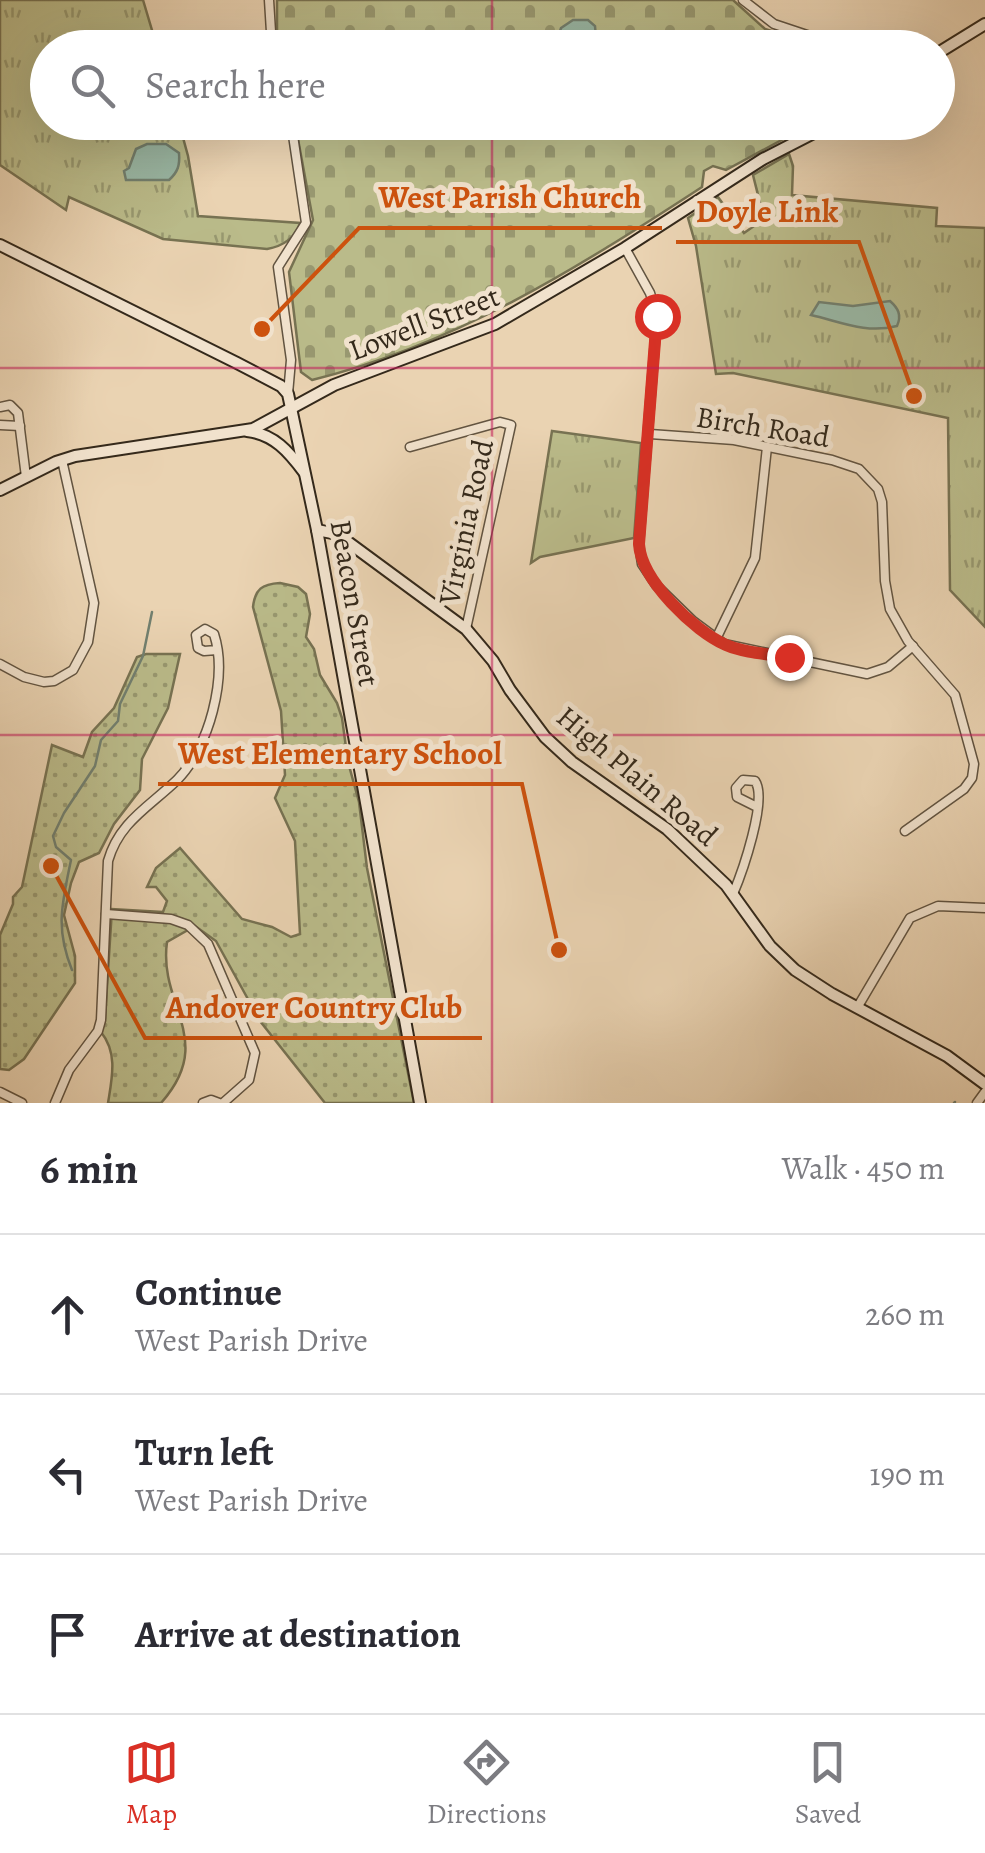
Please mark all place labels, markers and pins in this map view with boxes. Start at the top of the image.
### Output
callout: West Parish Church [359,166,662,228]
callout: Doyle Link [676,180,859,242]
callout: West Elementary School [158,722,522,784]
callout: Andover Country Club [145,976,482,1038]

